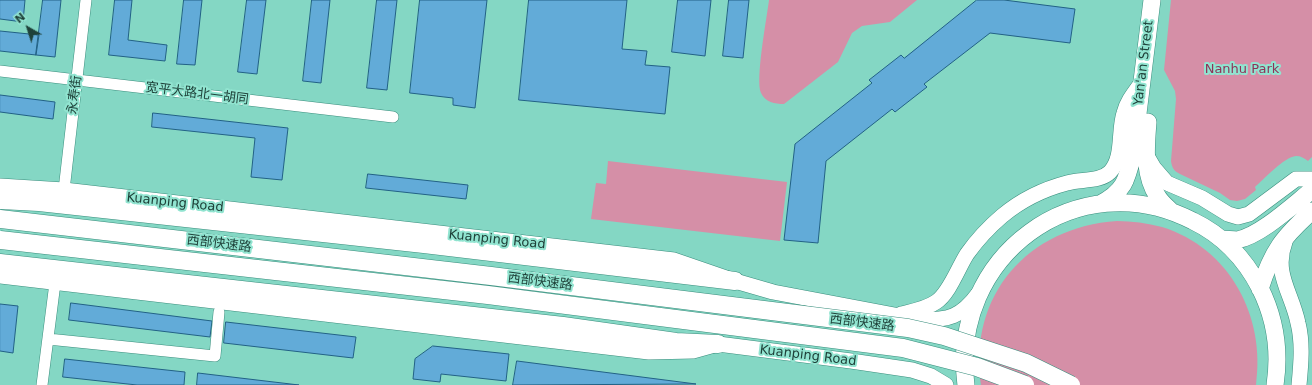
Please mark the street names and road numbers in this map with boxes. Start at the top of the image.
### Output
street label: Yan'an Street [1131,19,1157,107]
street label: 永寿街 [65,75,85,115]
street label: 宽平大路北一胡同 [144,80,250,108]
street label: Kuanping Road [126,190,224,216]
street label: Kuanping Road [448,227,546,253]
street label: 西部快速路 [186,232,252,256]
street label: 西部快速路 [507,270,573,294]
street label: 西部快速路 [829,311,895,335]
street label: Kuanping Road [759,342,857,370]

